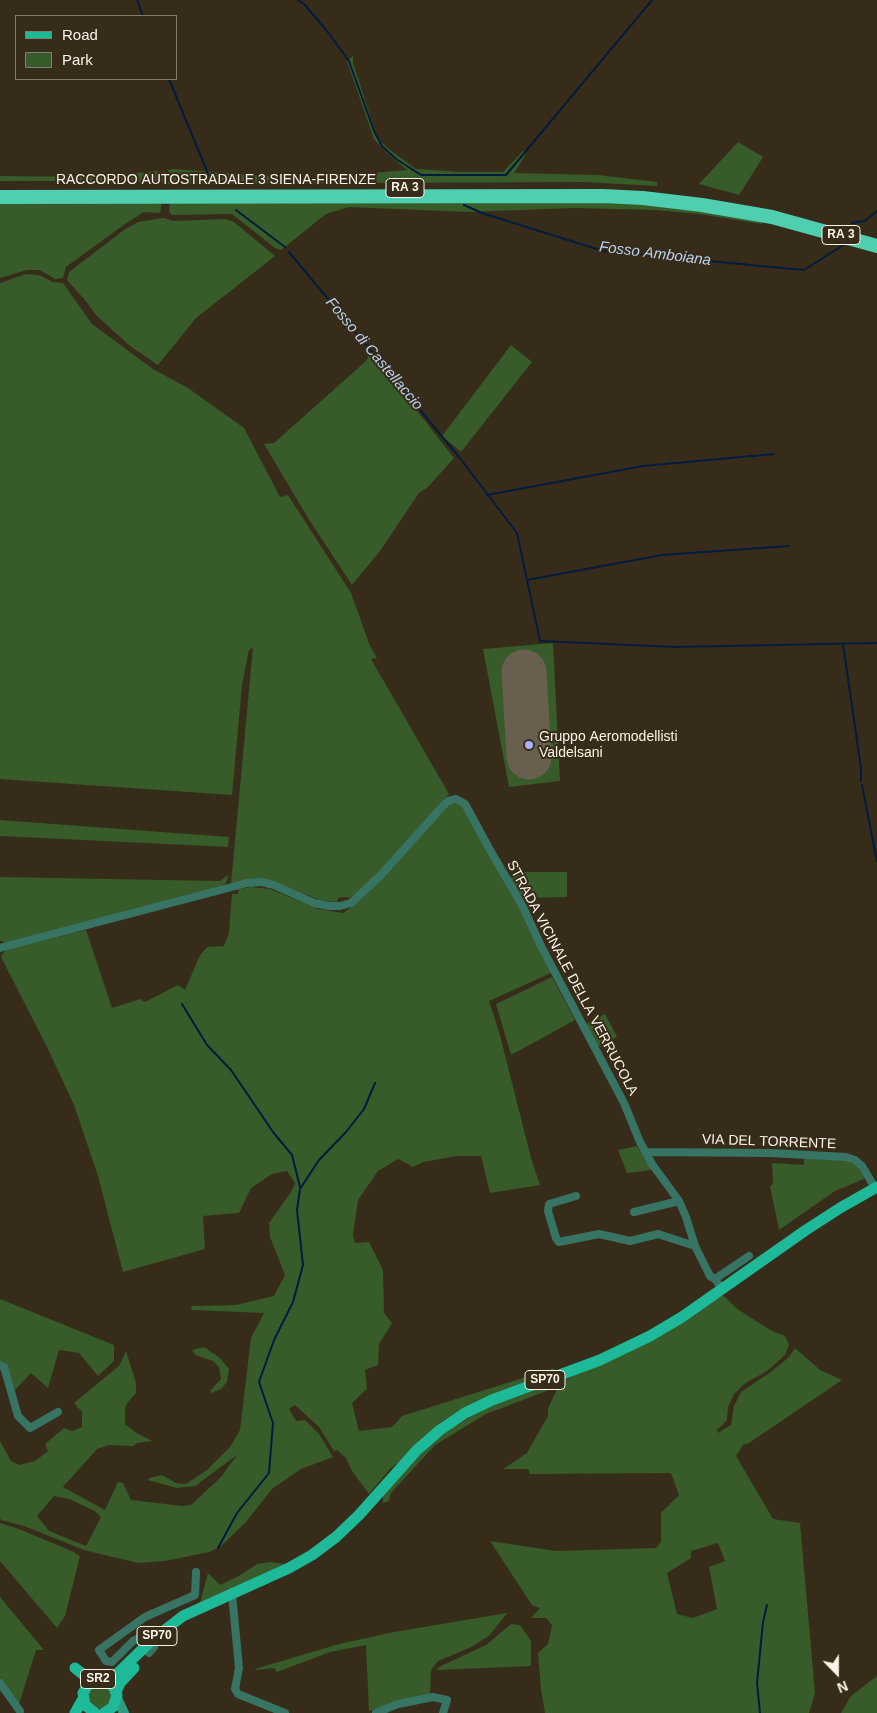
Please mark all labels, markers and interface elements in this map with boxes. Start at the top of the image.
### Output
legend [15,15,178,80]
text: Road [62,26,98,43]
text: Park [62,51,93,68]
street label: RACCORDO AUTOSTRADALE 3 SIENA-FIRENZE [56,172,376,188]
road number: RA 3 [386,178,424,198]
road number: RA 3 [822,226,860,244]
water label: Fosso Amboiana [598,238,712,270]
water label: Fosso di Castellaccio [322,294,426,414]
place label: Gruppo Aeromodellisti Valdelsani [539,729,678,762]
marker: Gruppo Aeromodellisti Valdelsani [523,739,535,751]
street label: STRADA VICINALE DELLA VERRUCOLA [503,858,641,1098]
street label: VIA DEL TORRENTE [702,1131,836,1153]
road number: SP70 [525,1370,565,1390]
road number: SP70 [137,1626,177,1645]
north arrow [812,1648,862,1698]
road number: SR2 [80,1670,116,1688]
text: N [835,1678,850,1696]

